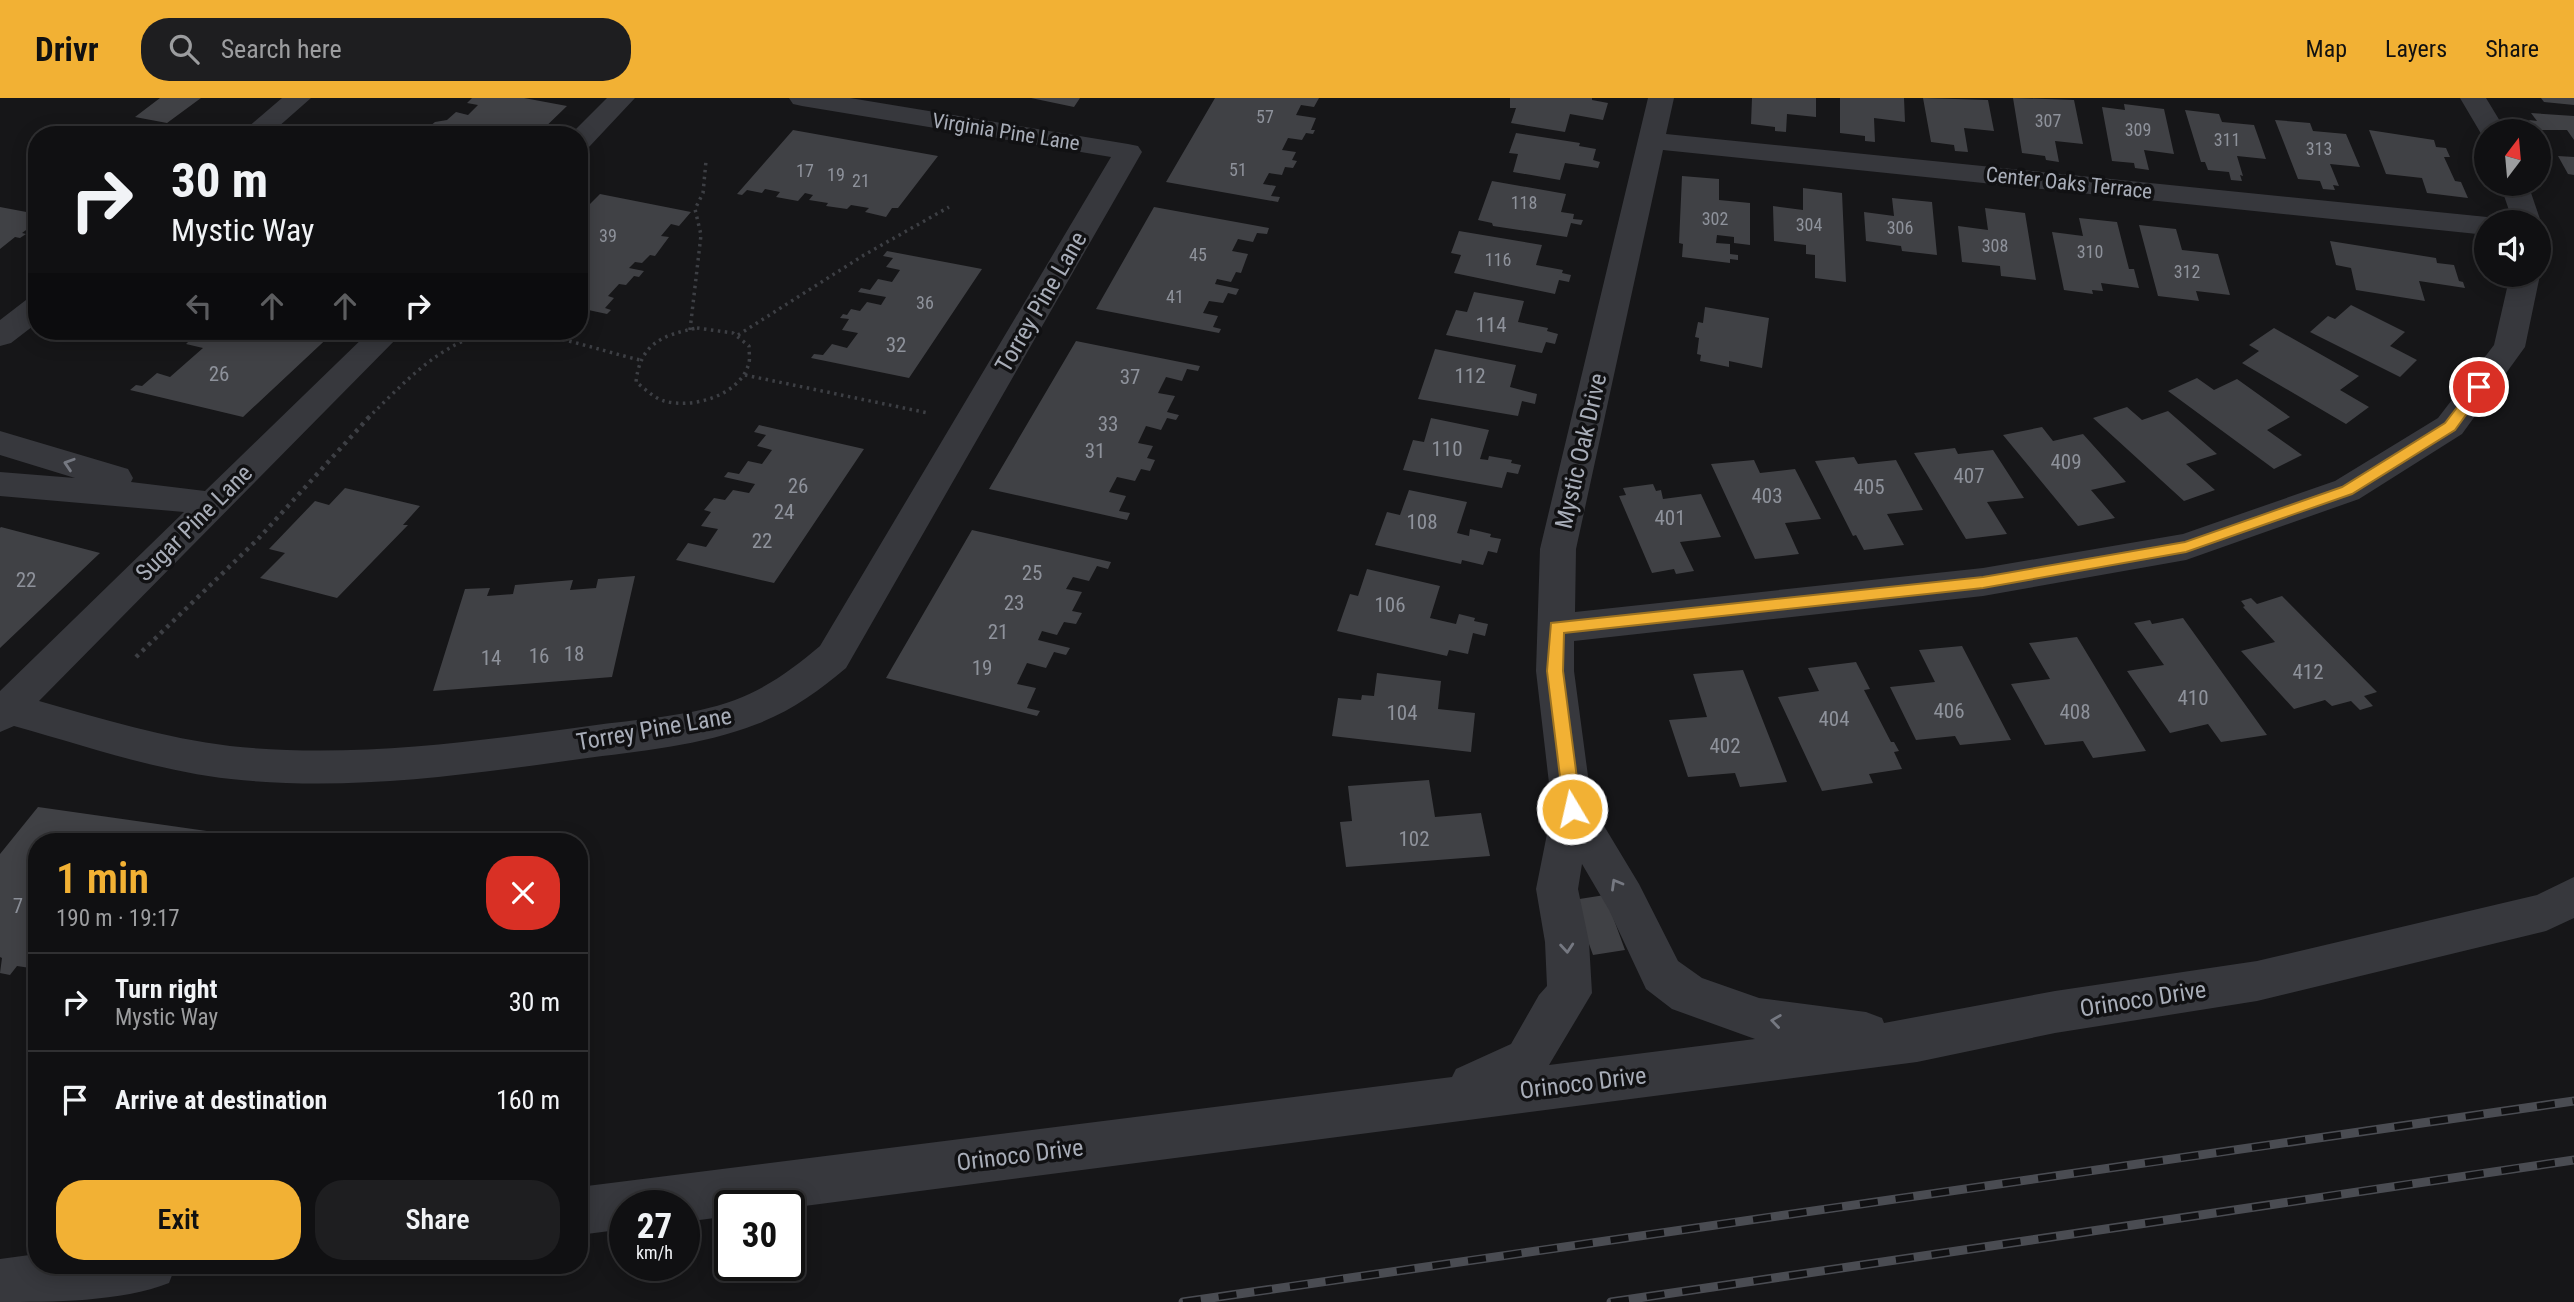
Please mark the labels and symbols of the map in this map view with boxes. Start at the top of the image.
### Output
house number: 57 [1256,106,1274,127]
street label: Virginia Pine Lane [930,108,1082,156]
house number: 307 [2035,110,2061,131]
house number: 309 [2125,119,2151,140]
north arrow [2474,119,2552,196]
house number: 311 [2214,129,2240,150]
house number: 313 [2306,138,2332,159]
house number: 51 [1229,159,1247,180]
house number: 17 [796,160,814,181]
street label: Center Oaks Terrace [1985,162,2153,204]
house number: 19 [827,164,845,185]
house number: 21 [852,170,870,191]
house number: 118 [1511,192,1537,213]
house number: 302 [1702,208,1728,229]
house number: 304 [1796,214,1822,235]
house number: 306 [1887,217,1913,238]
house number: 39 [599,225,617,246]
street label: Torrey Pine Lane [990,227,1092,377]
house number: 308 [1982,235,2008,256]
house number: 310 [2077,241,2103,262]
house number: 45 [1189,244,1207,265]
house number: 116 [1485,249,1511,270]
house number: 312 [2174,261,2200,282]
house number: 41 [1166,286,1184,307]
house number: 36 [916,292,934,313]
house number: 114 [1475,313,1507,337]
house number: 32 [886,333,906,357]
pin [2449,357,2509,417]
house number: 26 [209,362,229,386]
house number: 112 [1454,364,1486,388]
house number: 37 [1120,365,1140,389]
street label: Mystic Oak Drive [1550,371,1612,531]
house number: 33 [1098,412,1118,436]
house number: 110 [1431,437,1463,461]
house number: 31 [1085,439,1105,463]
house number: 409 [2050,450,2082,474]
one-way arrow [64,458,76,472]
street label: Sugar Pine Lane [130,459,258,587]
house number: 407 [1953,464,1985,488]
house number: 26 [788,474,808,498]
house number: 405 [1853,475,1885,499]
house number: 403 [1751,484,1783,508]
house number: 24 [774,500,794,524]
house number: 401 [1654,506,1686,530]
house number: 108 [1406,510,1438,534]
house number: 22 [752,529,772,553]
house number: 25 [1022,561,1042,585]
house number: 22 [16,568,36,592]
house number: 23 [1004,591,1024,615]
house number: 106 [1374,593,1406,617]
house number: 21 [988,620,1008,644]
house number: 18 [564,642,584,666]
house number: 16 [529,644,549,668]
house number: 14 [481,646,501,670]
house number: 19 [972,656,992,680]
house number: 412 [2292,660,2324,684]
house number: 410 [2177,686,2209,710]
house number: 406 [1933,699,1965,723]
house number: 408 [2059,700,2091,724]
house number: 104 [1386,701,1418,725]
street label: Torrey Pine Lane [574,702,734,756]
house number: 404 [1818,707,1850,731]
house number: 402 [1709,734,1741,758]
position arrow [1535,772,1609,846]
house number: 102 [1398,827,1430,851]
one-way arrow [1611,878,1624,891]
house number: 7 [13,894,23,918]
one-way arrow [1559,943,1574,954]
street label: Orinoco Drive [2078,975,2208,1023]
one-way arrow [1770,1014,1782,1029]
street label: Orinoco Drive [1518,1061,1648,1105]
street label: Orinoco Drive [955,1133,1085,1177]
speed limit sign: 30 [714,1190,805,1281]

